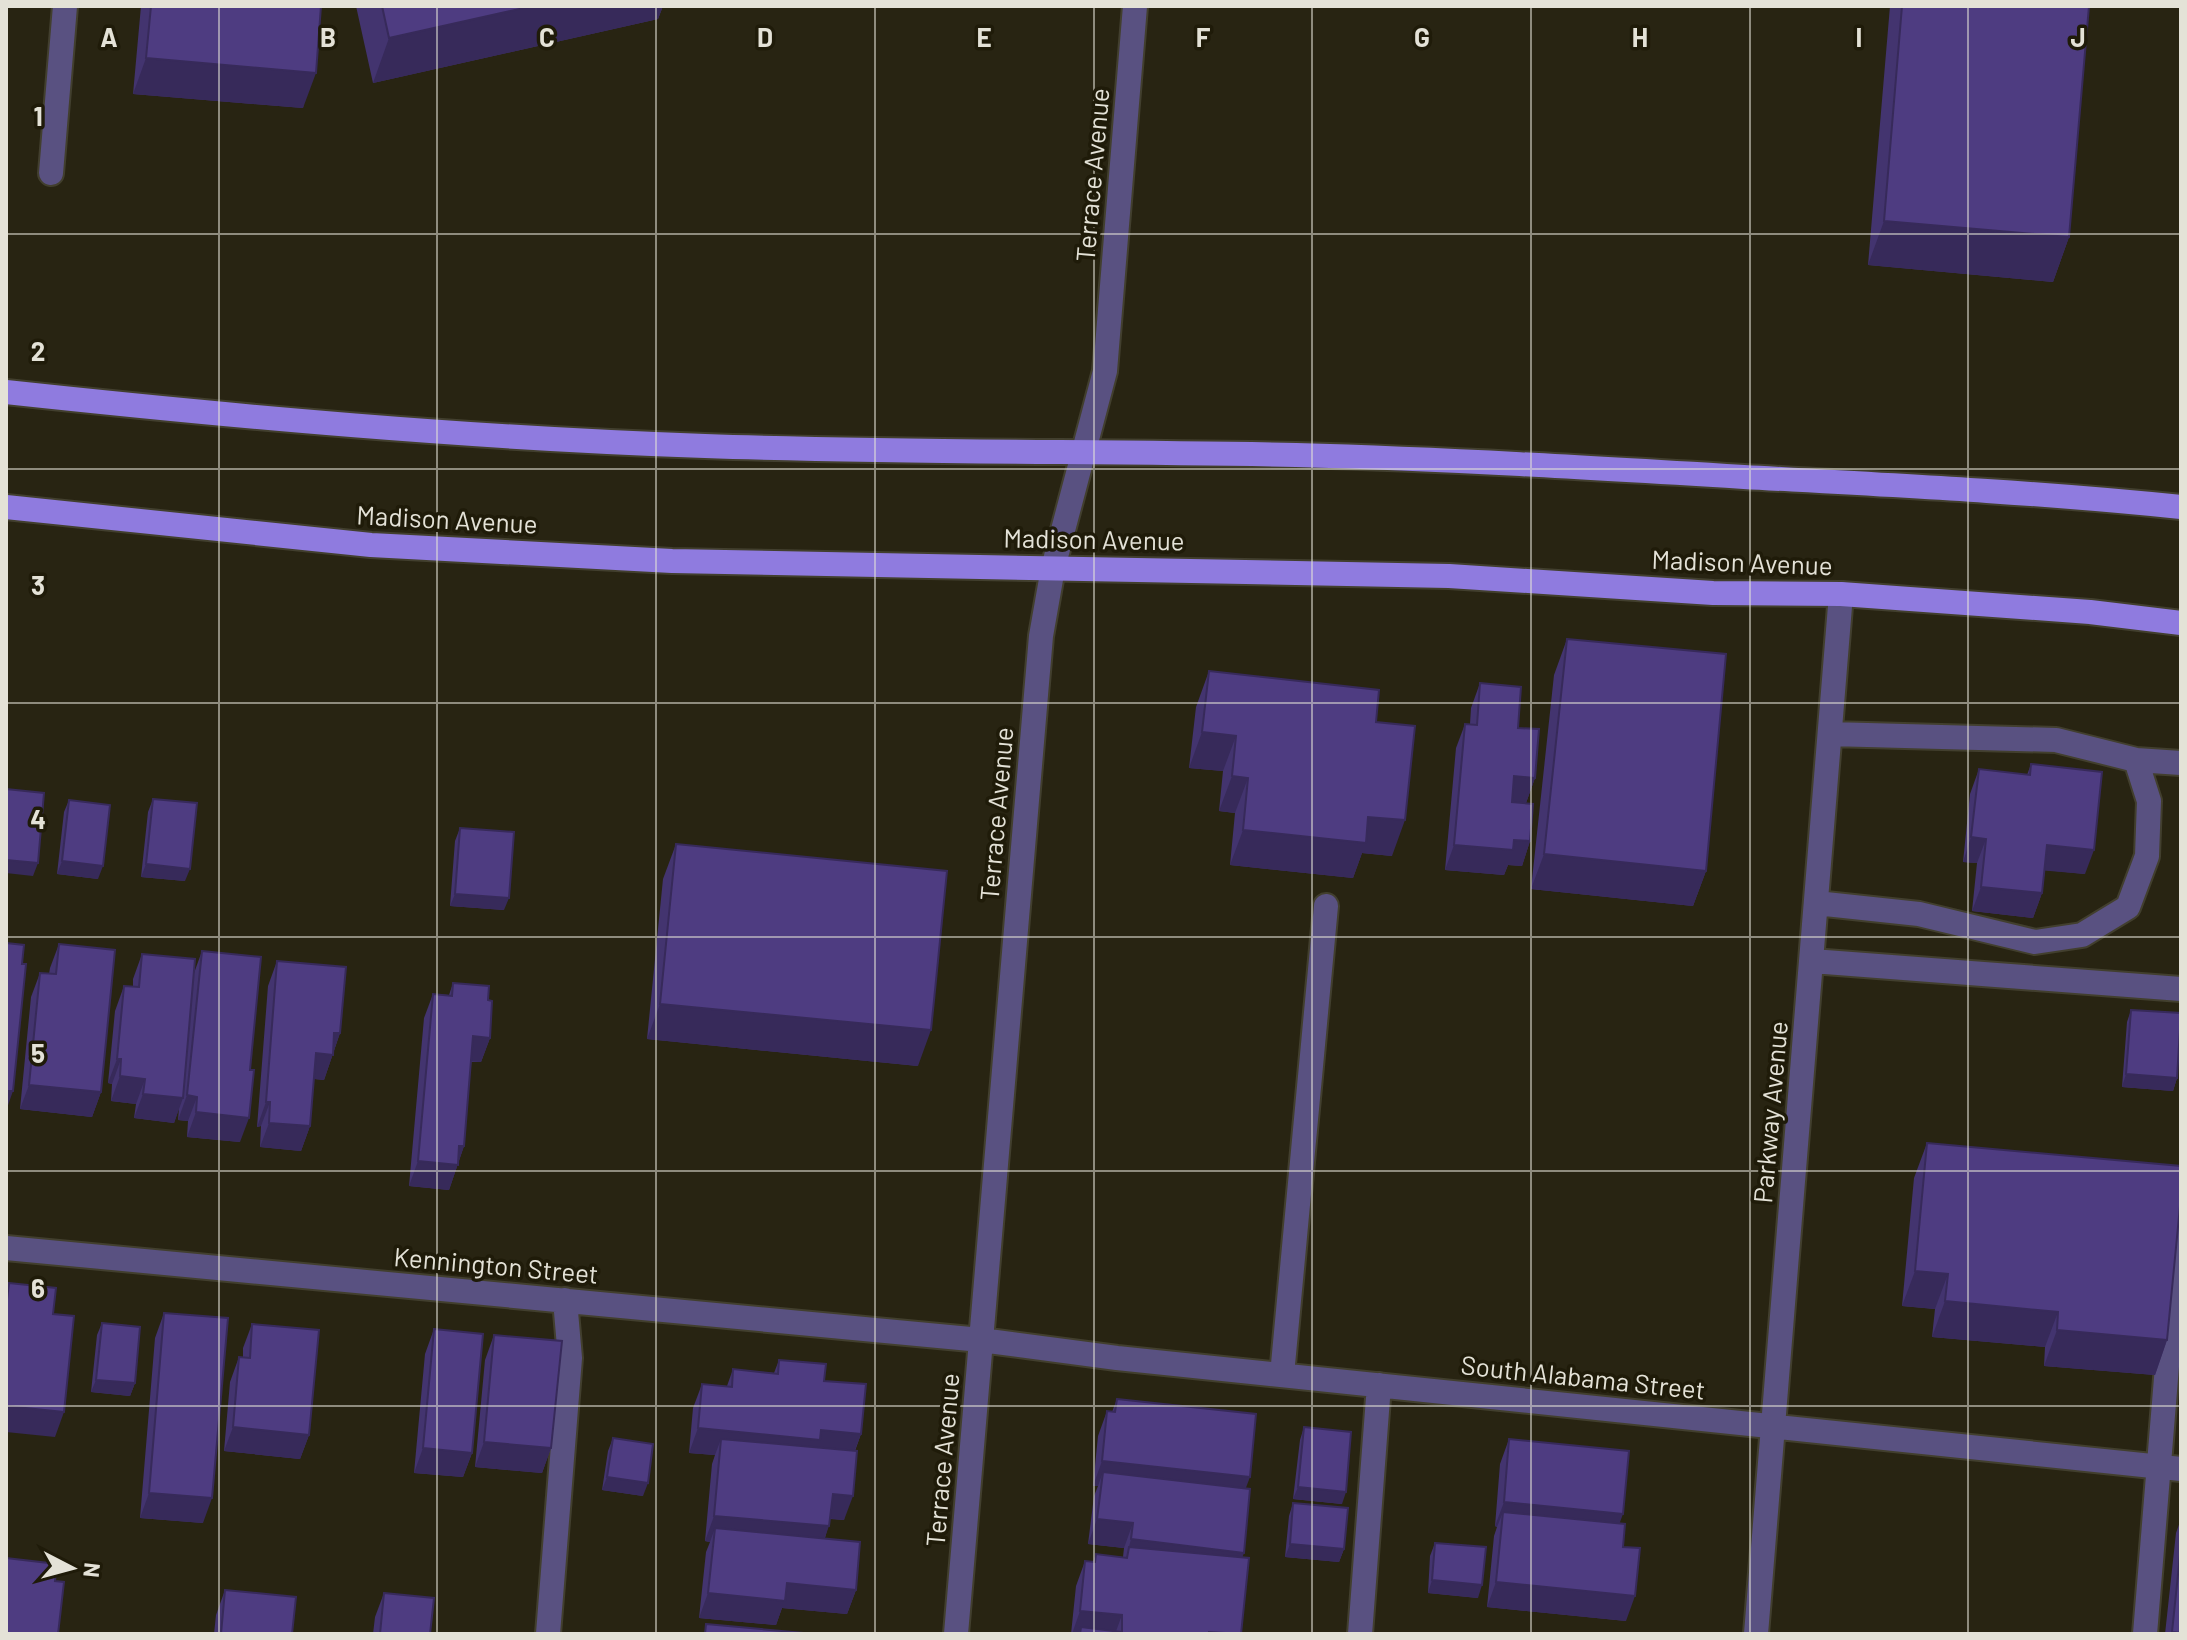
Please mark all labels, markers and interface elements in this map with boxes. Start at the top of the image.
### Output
text: A [100,21,118,52]
text: B [320,21,336,52]
text: C [539,21,555,52]
text: D [757,21,773,52]
text: E [976,21,992,52]
text: F [1196,21,1211,52]
text: G [1414,21,1430,52]
text: H [1632,21,1648,52]
text: I [1856,21,1862,52]
text: J [2070,21,2086,52]
street label: Terrace Avenue [1068,87,1115,263]
text: 1 [33,100,43,131]
text: 2 [31,335,45,366]
street label: Madison Avenue [356,498,538,539]
street label: Madison Avenue [1003,521,1185,556]
street label: Madison Avenue [1651,543,1833,580]
text: 3 [31,569,45,600]
street label: Terrace Avenue [972,726,1019,902]
text: 4 [30,803,46,834]
street label: Parkway Avenue [1746,1020,1793,1204]
text: 5 [31,1037,45,1068]
street label: Kennington Street [392,1240,600,1289]
text: 6 [31,1272,45,1303]
street label: South Alabama Street [1459,1348,1707,1405]
street label: Terrace Avenue [918,1372,965,1548]
north arrow [32,1528,112,1608]
text: N [79,1562,107,1579]

